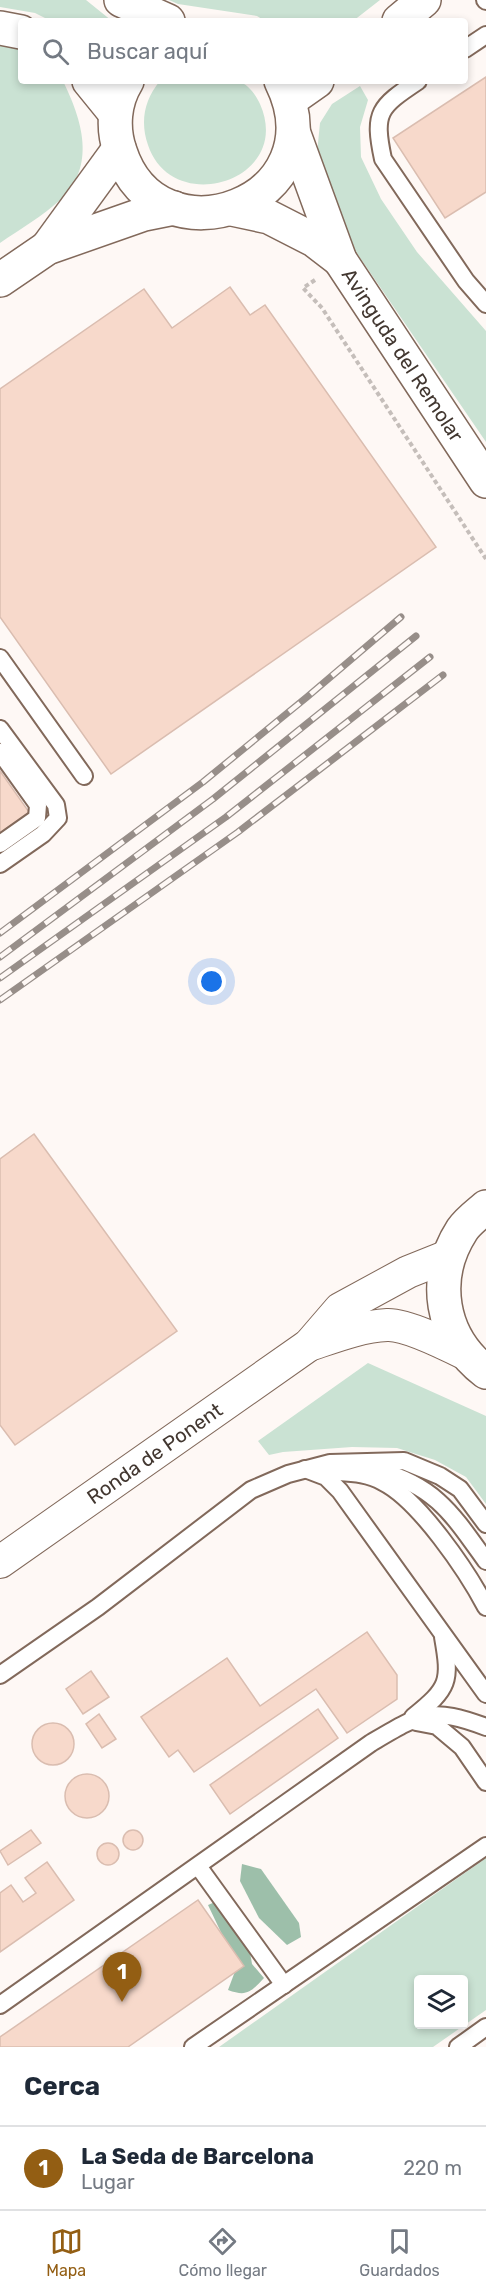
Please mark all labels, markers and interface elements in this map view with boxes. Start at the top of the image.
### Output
search box [18,18,468,84]
icon: search [39,35,72,68]
text: Buscar aquí [87,38,208,65]
street label: Avinguda del Remolar [337,264,469,446]
your location [197,967,226,996]
street label: Ronda de Ponent [82,1398,227,1509]
pin: 1 [102,1952,142,2002]
map controls [414,1975,468,2029]
button: layers [414,1975,468,2029]
text: Cerca [24,2071,100,2102]
text: La Seda de Barcelona [81,2143,314,2170]
text: 1 [39,2156,48,2180]
text: 220 m [403,2156,462,2180]
text: Lugar [81,2170,135,2194]
tab: Mapa [46,2225,86,2280]
tab: Cómo llegar [179,2225,267,2280]
tab: Guardados [359,2225,440,2280]

